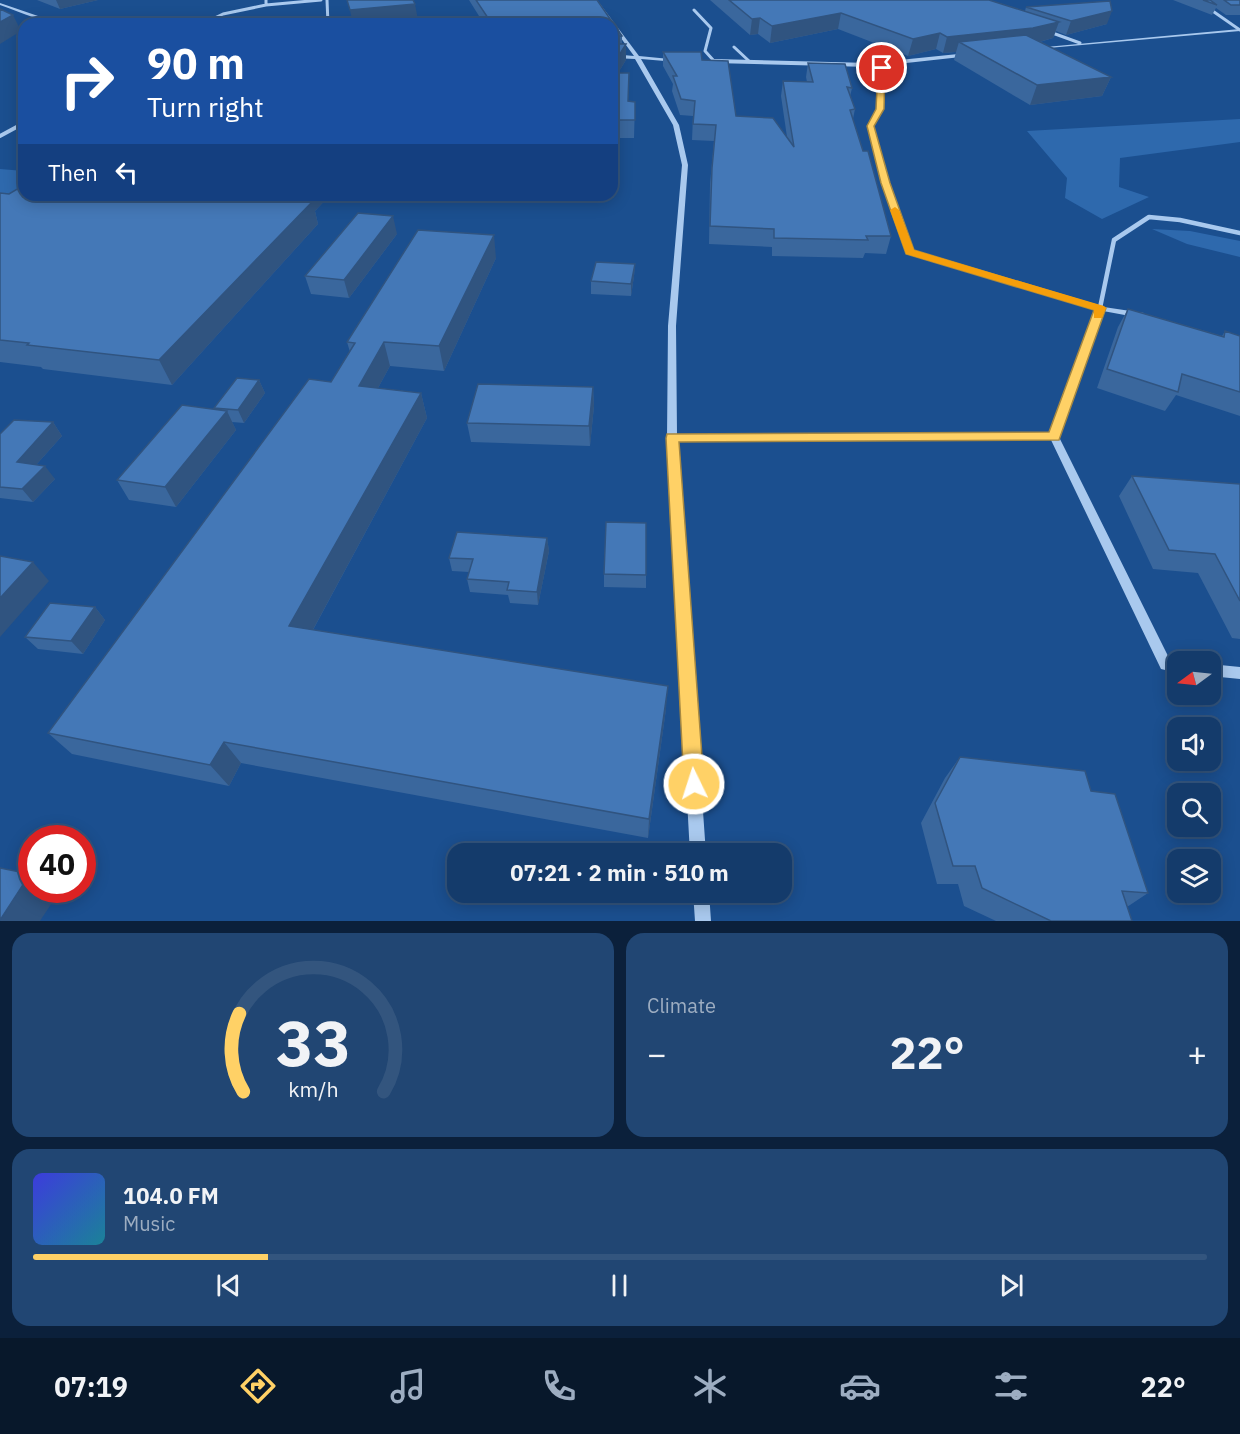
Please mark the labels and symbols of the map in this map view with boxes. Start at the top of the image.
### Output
pin [856,42,907,93]
north arrow [1167,651,1221,705]
position arrow [662,752,726,816]
speed limit sign: 40 [18,825,96,903]

